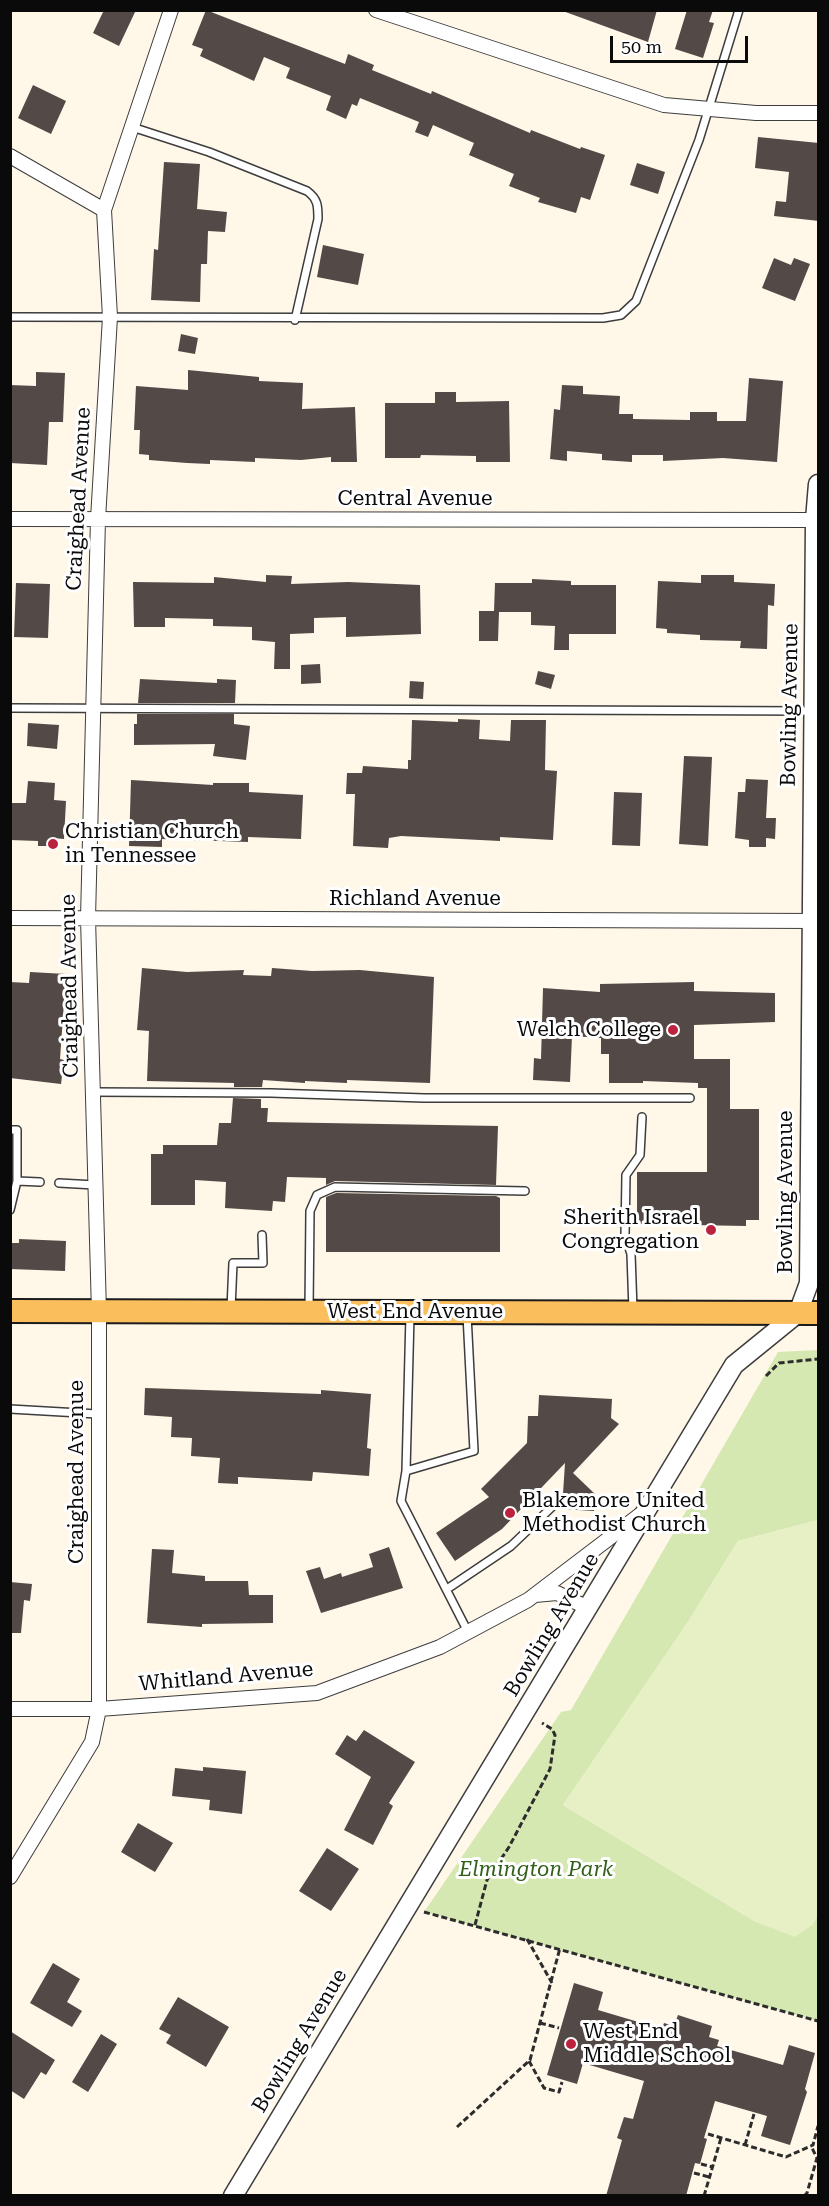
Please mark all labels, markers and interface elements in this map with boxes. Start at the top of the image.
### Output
scale bar [613,24,751,62]
text: 50 m [621,36,662,57]
street label: Craighead Avenue [62,407,96,591]
street label: Central Avenue [338,486,492,512]
street label: Bowling Avenue [776,623,804,787]
place label: Christian Church in Tennessee [65,819,239,869]
marker: Christian Church in Tennessee [46,837,60,851]
street label: Richland Avenue [329,886,501,912]
street label: Craighead Avenue [56,894,84,1078]
place label: Welch College [517,1017,661,1043]
marker: Welch College [666,1023,680,1037]
street label: Bowling Avenue [773,1110,799,1274]
place label: Sherith Israel Congregation [562,1205,699,1255]
marker: Sherith Israel Congregation [704,1223,718,1237]
street label: West End Avenue [327,1299,503,1325]
street label: Craighead Avenue [64,1380,90,1564]
place label: Blakemore United Methodist Church [522,1488,706,1538]
marker: Blakemore United Methodist Church [503,1506,517,1520]
street label: Bowling Avenue [499,1549,605,1701]
street label: Whitland Avenue [138,1657,314,1697]
park label: Elmington Park [459,1857,613,1883]
street label: Bowling Avenue [247,1965,353,2117]
place label: West End Middle School [583,2019,731,2069]
marker: West End Middle School [564,2037,578,2051]

